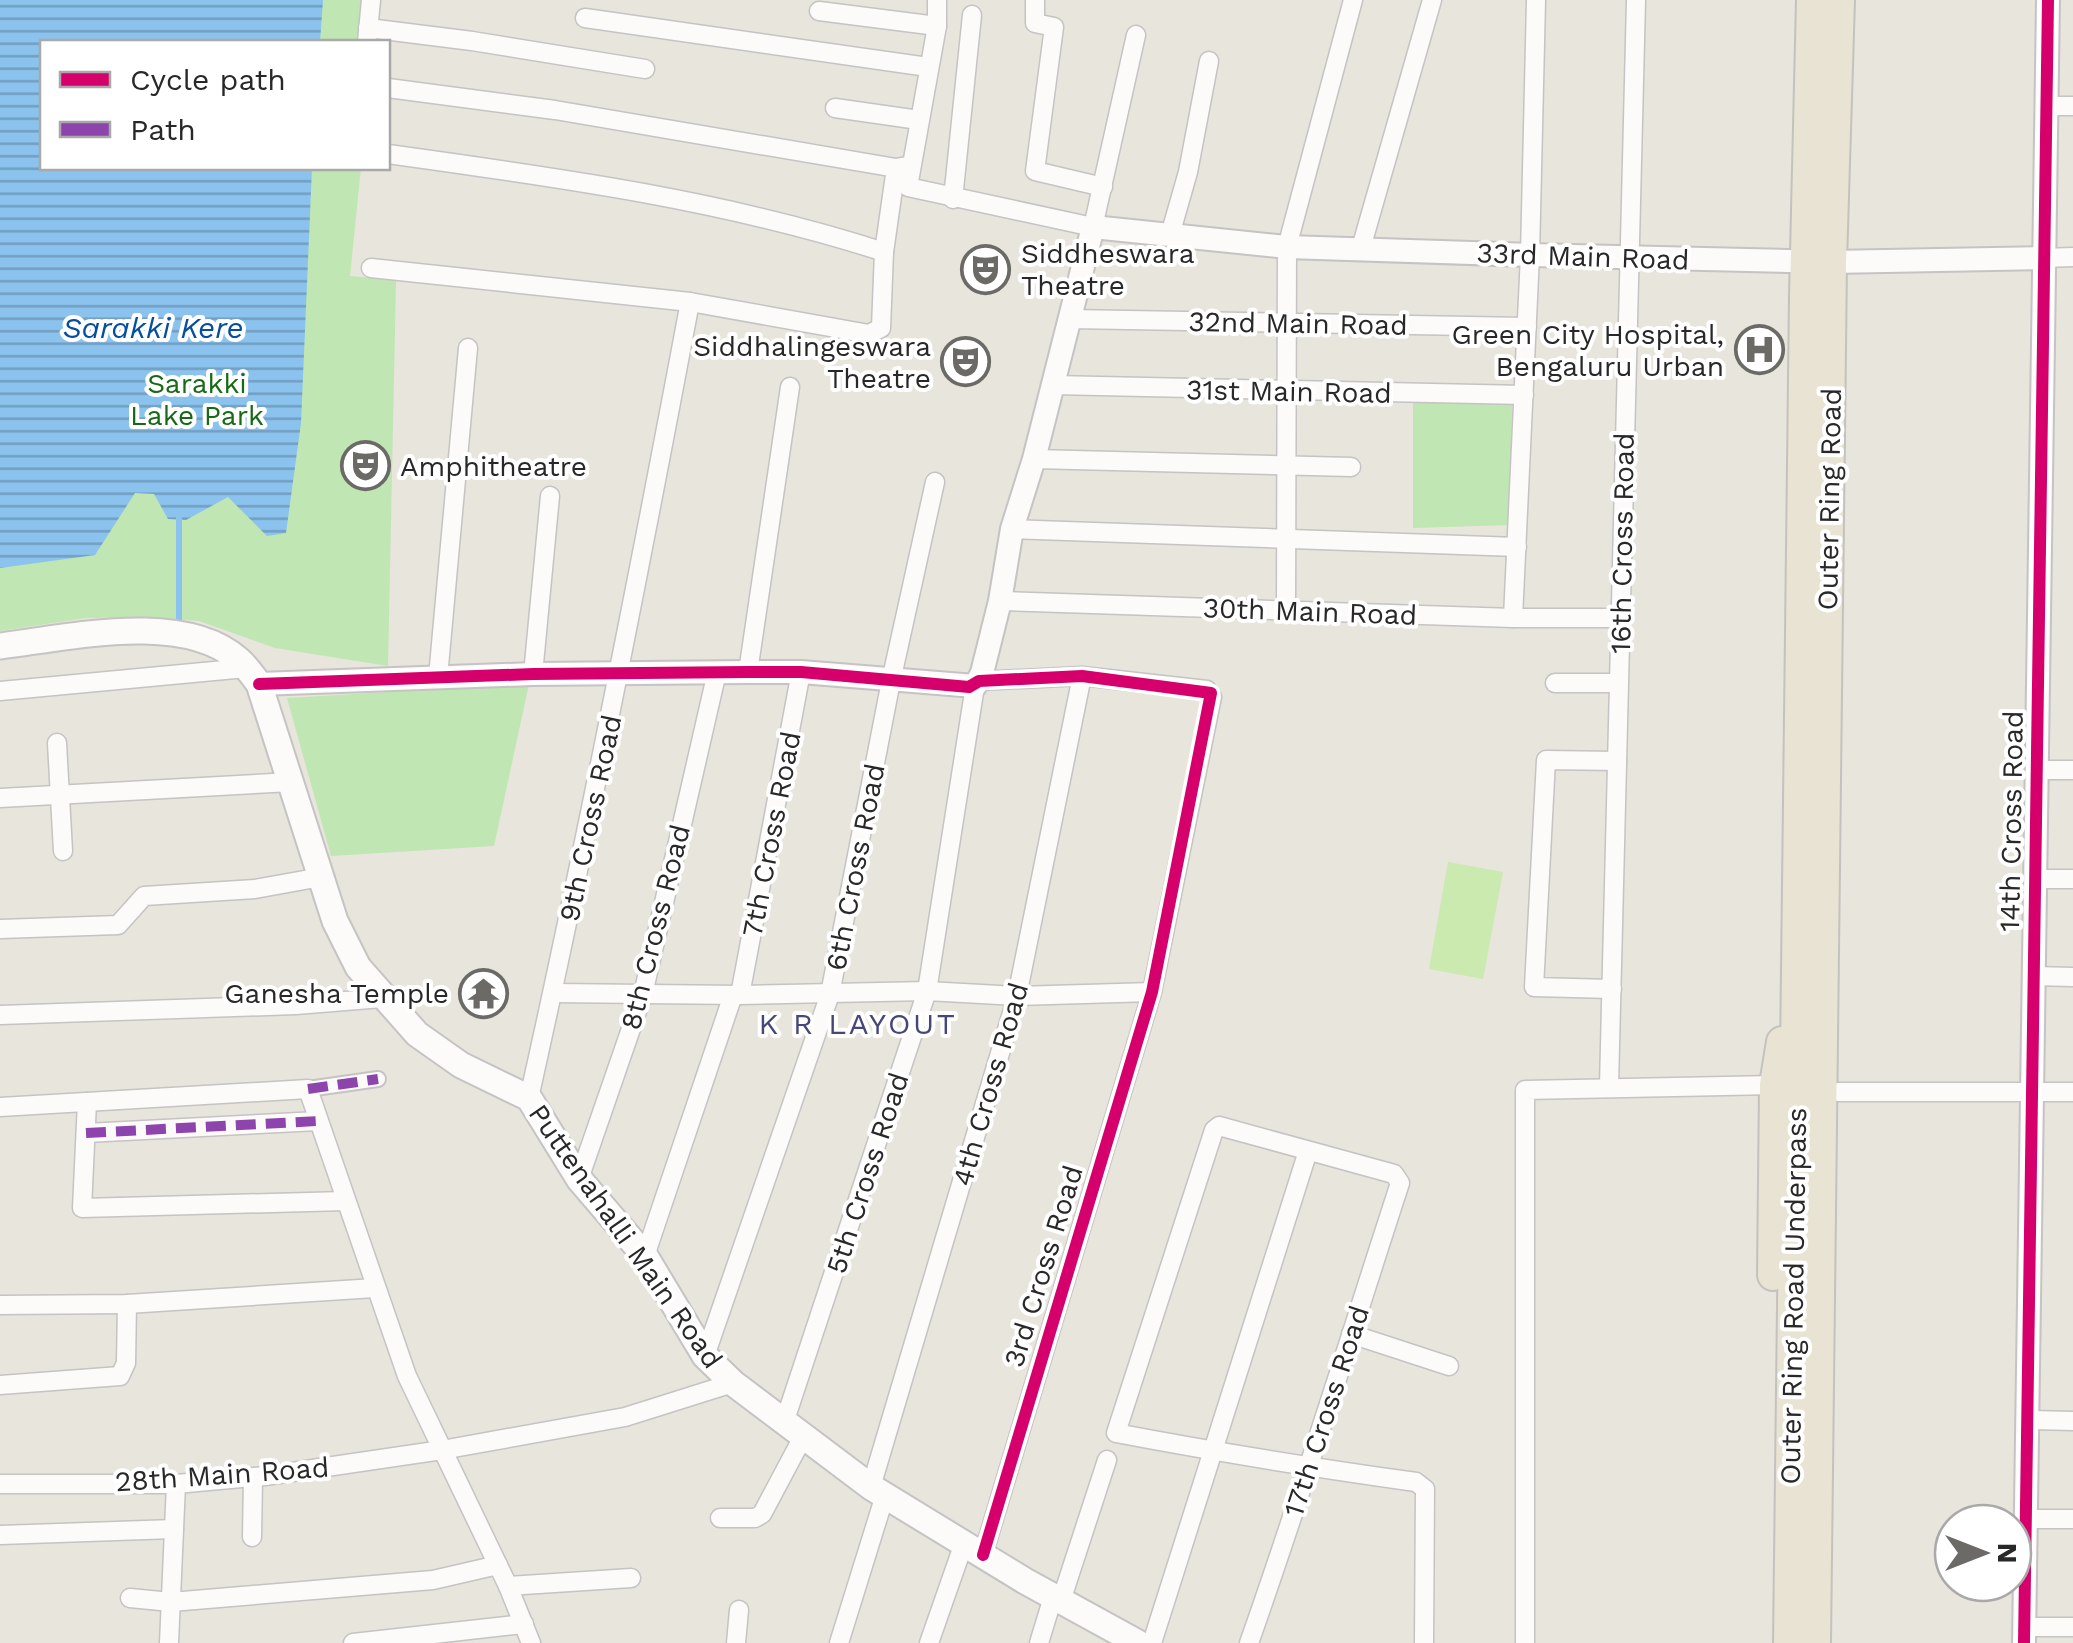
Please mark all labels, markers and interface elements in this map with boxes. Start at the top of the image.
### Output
legend [40,40,390,170]
text: Cycle path [130,62,286,97]
text: Path [130,112,196,147]
street label: 33rd Main Road [1476,236,1690,277]
place label: Siddheswara Theatre [1021,237,1195,302]
theatre icon: Siddheswara Theatre [960,243,1012,295]
street label: 32nd Main Road [1188,305,1408,342]
water label: Sarakki Kere [62,310,244,345]
place label: Green City Hospital, Bengaluru Urban [1451,318,1724,383]
hospital icon: Green City Hospital, Bengaluru Urban [1733,324,1785,376]
place label: Siddhalingeswara Theatre [693,330,931,395]
theatre icon: Siddhalingeswara Theatre [940,336,992,388]
park label: Sarakki Lake Park [130,367,264,432]
street label: 31st Main Road [1186,373,1392,410]
street label: Outer Ring Road [1811,387,1848,611]
street label: 16th Cross Road [1604,432,1641,654]
theatre icon: Amphitheatre [339,440,391,492]
place label: Amphitheatre [400,450,587,483]
street label: 30th Main Road [1202,591,1418,632]
street label: 14th Cross Road [1993,710,2030,932]
street label: 9th Cross Road [552,712,628,924]
street label: 7th Cross Road [735,729,808,940]
street label: 6th Cross Road [819,761,892,973]
street label: 8th Cross Road [614,821,697,1033]
temple icon: Ganesha Temple [458,967,510,1019]
place label: Ganesha Temple [224,977,449,1010]
street label: 4th Cross Road [946,979,1035,1190]
district label: K R LAYOUT [759,1006,957,1041]
street label: 5th Cross Road [819,1069,916,1278]
street label: Puttenahalli Main Road [522,1098,729,1375]
street label: Outer Ring Road Underpass [1774,1107,1813,1485]
street label: 3rd Cross Road [997,1161,1090,1371]
street label: 17th Cross Road [1277,1302,1376,1521]
street label: 28th Main Road [114,1451,330,1498]
north arrow [1933,1503,2033,1603]
text: N [1991,1543,2024,1563]

